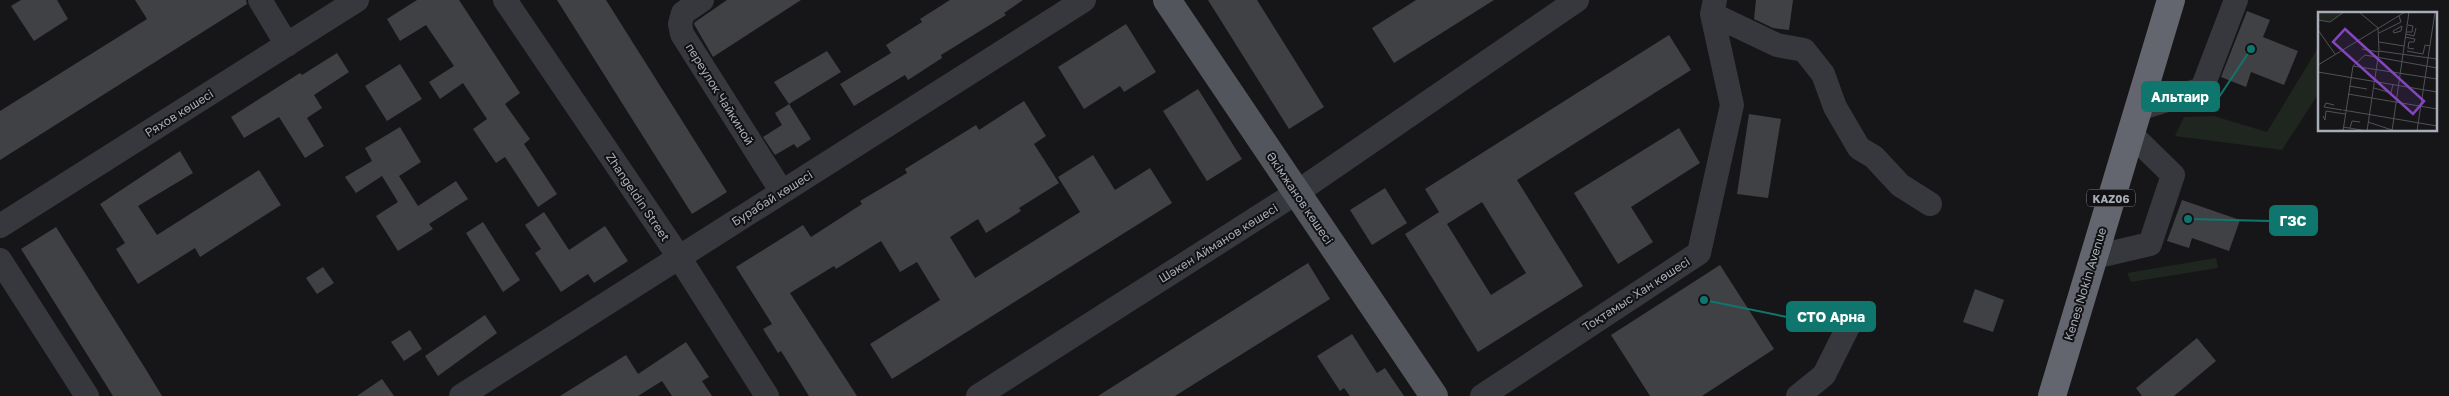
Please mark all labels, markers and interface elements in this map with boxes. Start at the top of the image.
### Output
inset map [2318,12,2436,131]
street label: переулок Чайкиной [683,40,757,148]
callout: Альтаир [2142,82,2219,111]
street label: Ряхов көшесі [142,86,216,140]
text: Альтаир [2151,88,2209,105]
street label: Әкімжанов көшесі [1264,149,1336,247]
street label: Zhangeldin Street [603,150,673,244]
street label: Бурабай көшесі [729,167,815,229]
road number: KАZ06 [2087,190,2135,207]
street label: Шәкен Айманов көшесі [1156,200,1280,286]
callout: ГЗС [2270,206,2317,235]
text: ГЗС [2280,212,2307,229]
street label: Kenes Nokin Avenue [2061,225,2109,343]
street label: Тоқтамыс Хан көшесі [1579,254,1693,334]
callout: СТО Арна [1787,302,1875,331]
text: СТО Арна [1797,308,1865,325]

